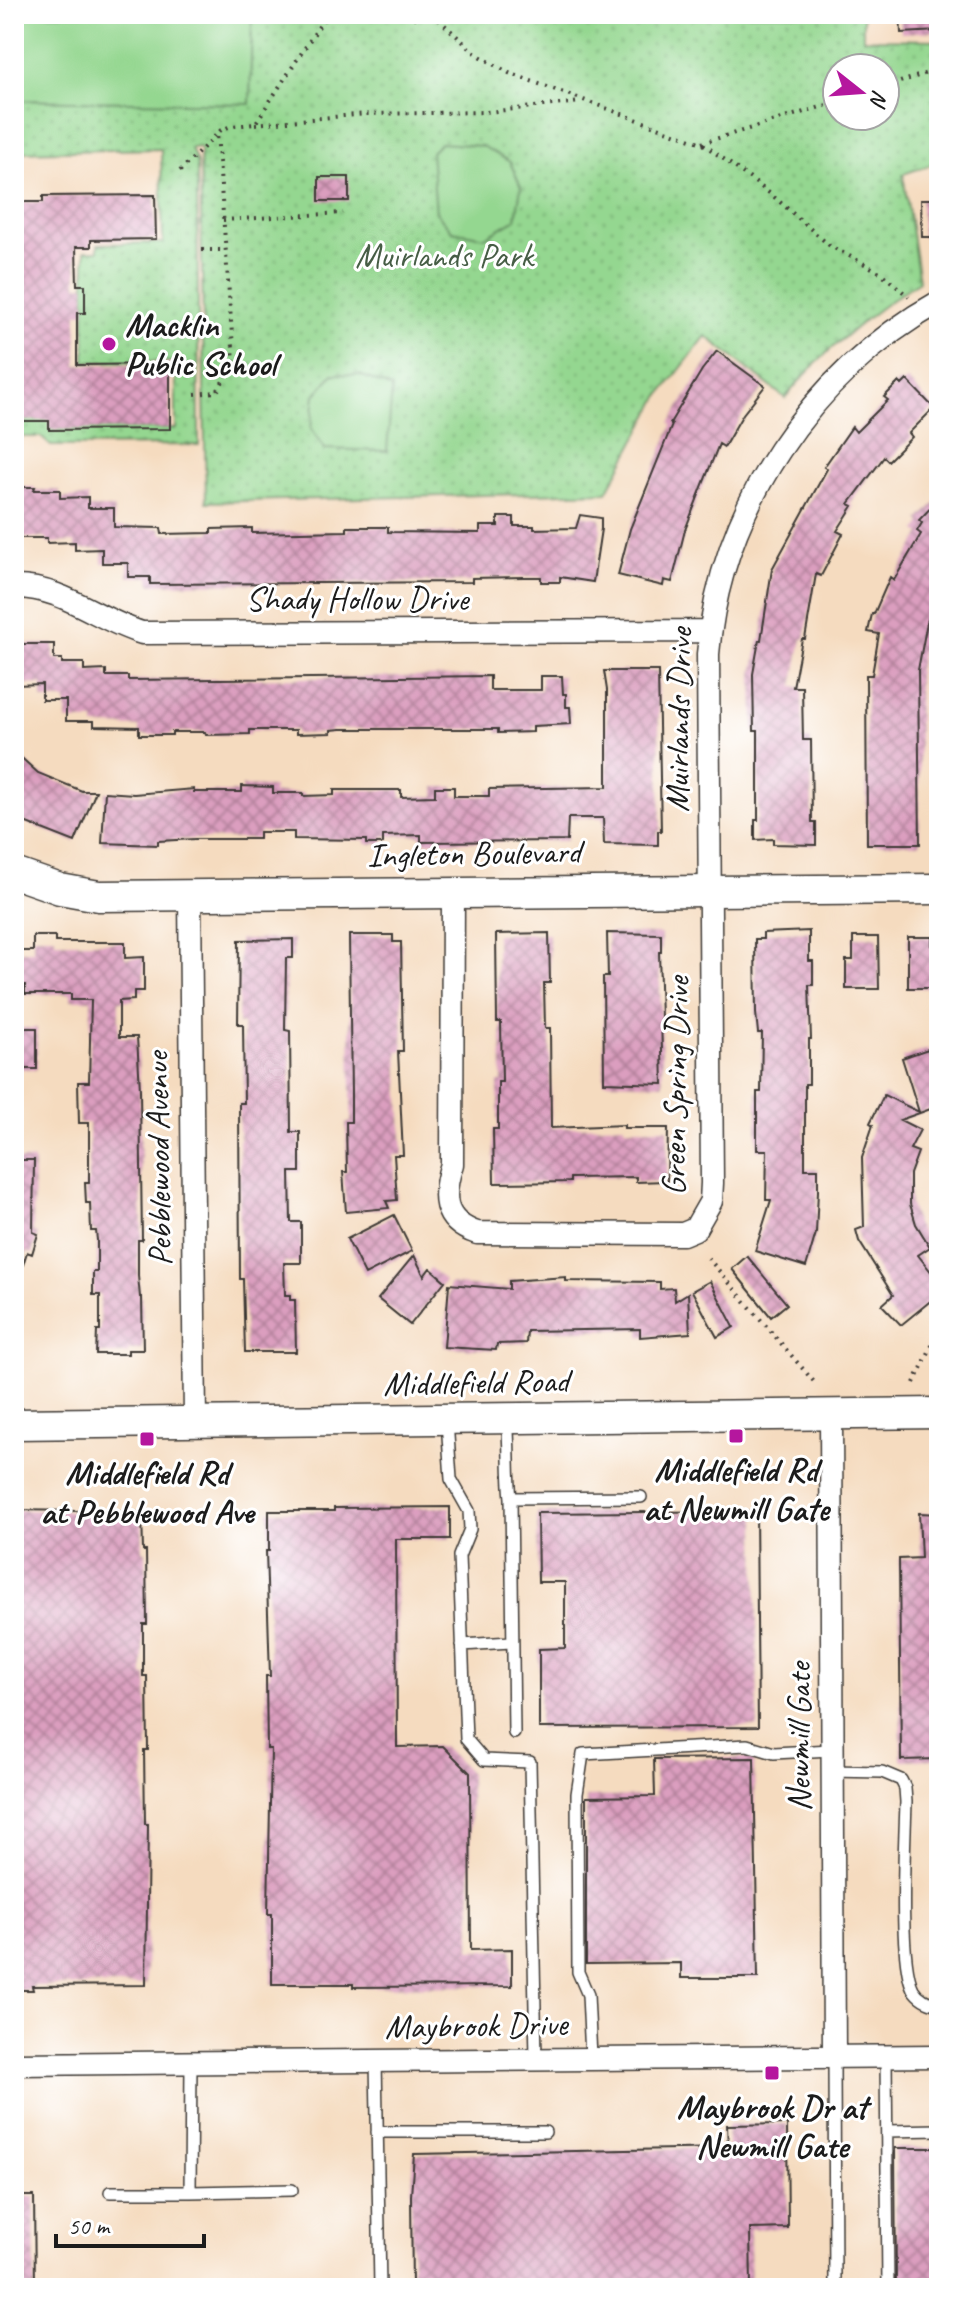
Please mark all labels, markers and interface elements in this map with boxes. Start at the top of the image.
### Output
north arrow [821,52,901,132]
text: N [863,87,895,111]
park label: Muirlands Park [355,234,535,277]
place label: Macklin Public School [125,303,282,385]
marker: Macklin Public School [100,335,118,353]
street label: Shady Hollow Drive [246,577,470,620]
street label: Muirlands Drive [655,626,701,813]
street label: Ingleton Boulevard [367,830,586,876]
street label: Green Spring Drive [652,974,698,1196]
street label: Pebblewood Avenue [135,1049,181,1266]
street label: Middlefield Road [383,1359,574,1405]
marker: Middlefield Rd at Newmill Gate [727,1427,745,1445]
marker: Middlefield Rd at Pebblewood Ave [138,1430,156,1448]
place label: Middlefield Rd at Newmill Gate [643,1448,831,1530]
place label: Middlefield Rd at Pebblewood Ave [40,1451,256,1533]
street label: Newmill Gate [777,1660,820,1812]
street label: Maybrook Drive [384,2002,570,2048]
marker: Maybrook Dr at Newmill Gate [763,2064,781,2082]
place label: Maybrook Dr at Newmill Gate [677,2085,872,2167]
scale bar [56,2198,204,2248]
text: 50 m [68,2211,111,2241]

